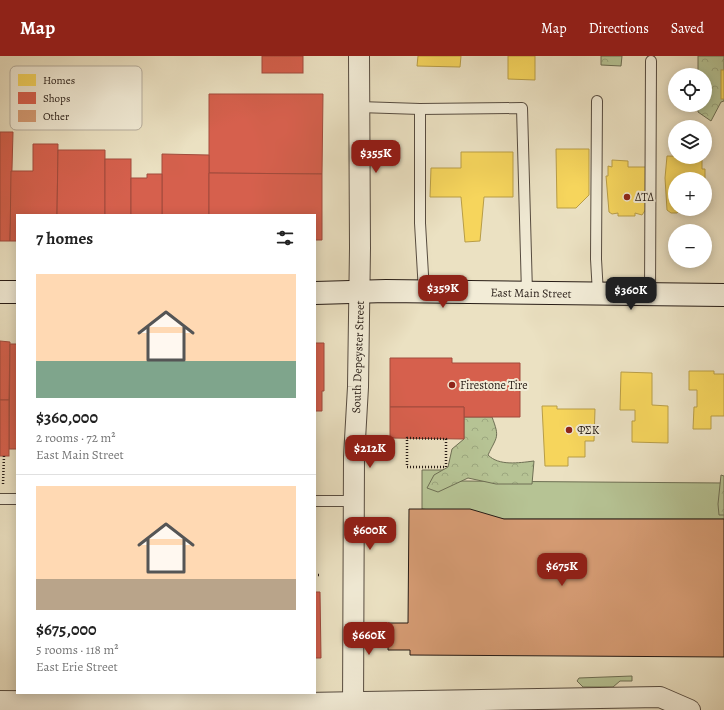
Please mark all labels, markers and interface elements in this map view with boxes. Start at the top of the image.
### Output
text: Map [20,15,55,41]
text: Map [541,19,567,38]
text: Directions [589,19,649,38]
text: Saved [671,19,704,38]
legend [10,66,142,130]
map controls [668,68,712,268]
button: locate [668,68,712,112]
text: Homes [43,73,75,88]
text: Shops [43,91,70,106]
text: Other [43,109,69,124]
button: layers [668,120,712,164]
pin: $355K [348,140,404,174]
text: $355K [360,144,392,161]
button: + [668,172,712,216]
place label: ΔΤΔ [635,189,654,205]
marker: ΔΤΔ [622,192,632,202]
button: − [668,224,712,268]
text: 7 homes [36,227,93,250]
icon: filters [274,227,296,249]
pin: $359K [415,275,471,309]
pin: $360K [603,277,659,311]
text: $359K [427,279,459,296]
text: $360K [615,281,647,298]
street label: East Main Street [490,284,572,302]
icon: home [130,300,202,372]
street label: South Depeyster Street [348,300,368,414]
place label: Firestone Tire [460,377,528,393]
marker: Firestone Tire [447,380,457,390]
text: $360,000 [36,406,98,429]
place label: ΦΣΚ [577,422,600,438]
marker: ΦΣΚ [564,425,574,435]
text: 2 rooms · 72 m² [36,429,116,446]
pin: $212K [342,435,398,469]
text: $212K [354,439,386,456]
text: East Main Street [36,446,124,463]
icon: home [130,512,202,584]
pin: $600K [342,517,398,551]
text: $600K [353,521,387,538]
pin: $675K [534,553,590,587]
text: $675K [546,557,578,574]
text: $675,000 [36,618,97,641]
pin: $660K [341,622,397,656]
text: $660K [352,626,386,643]
text: 5 rooms · 118 m² [36,641,119,658]
text: East Erie Street [36,658,118,675]

